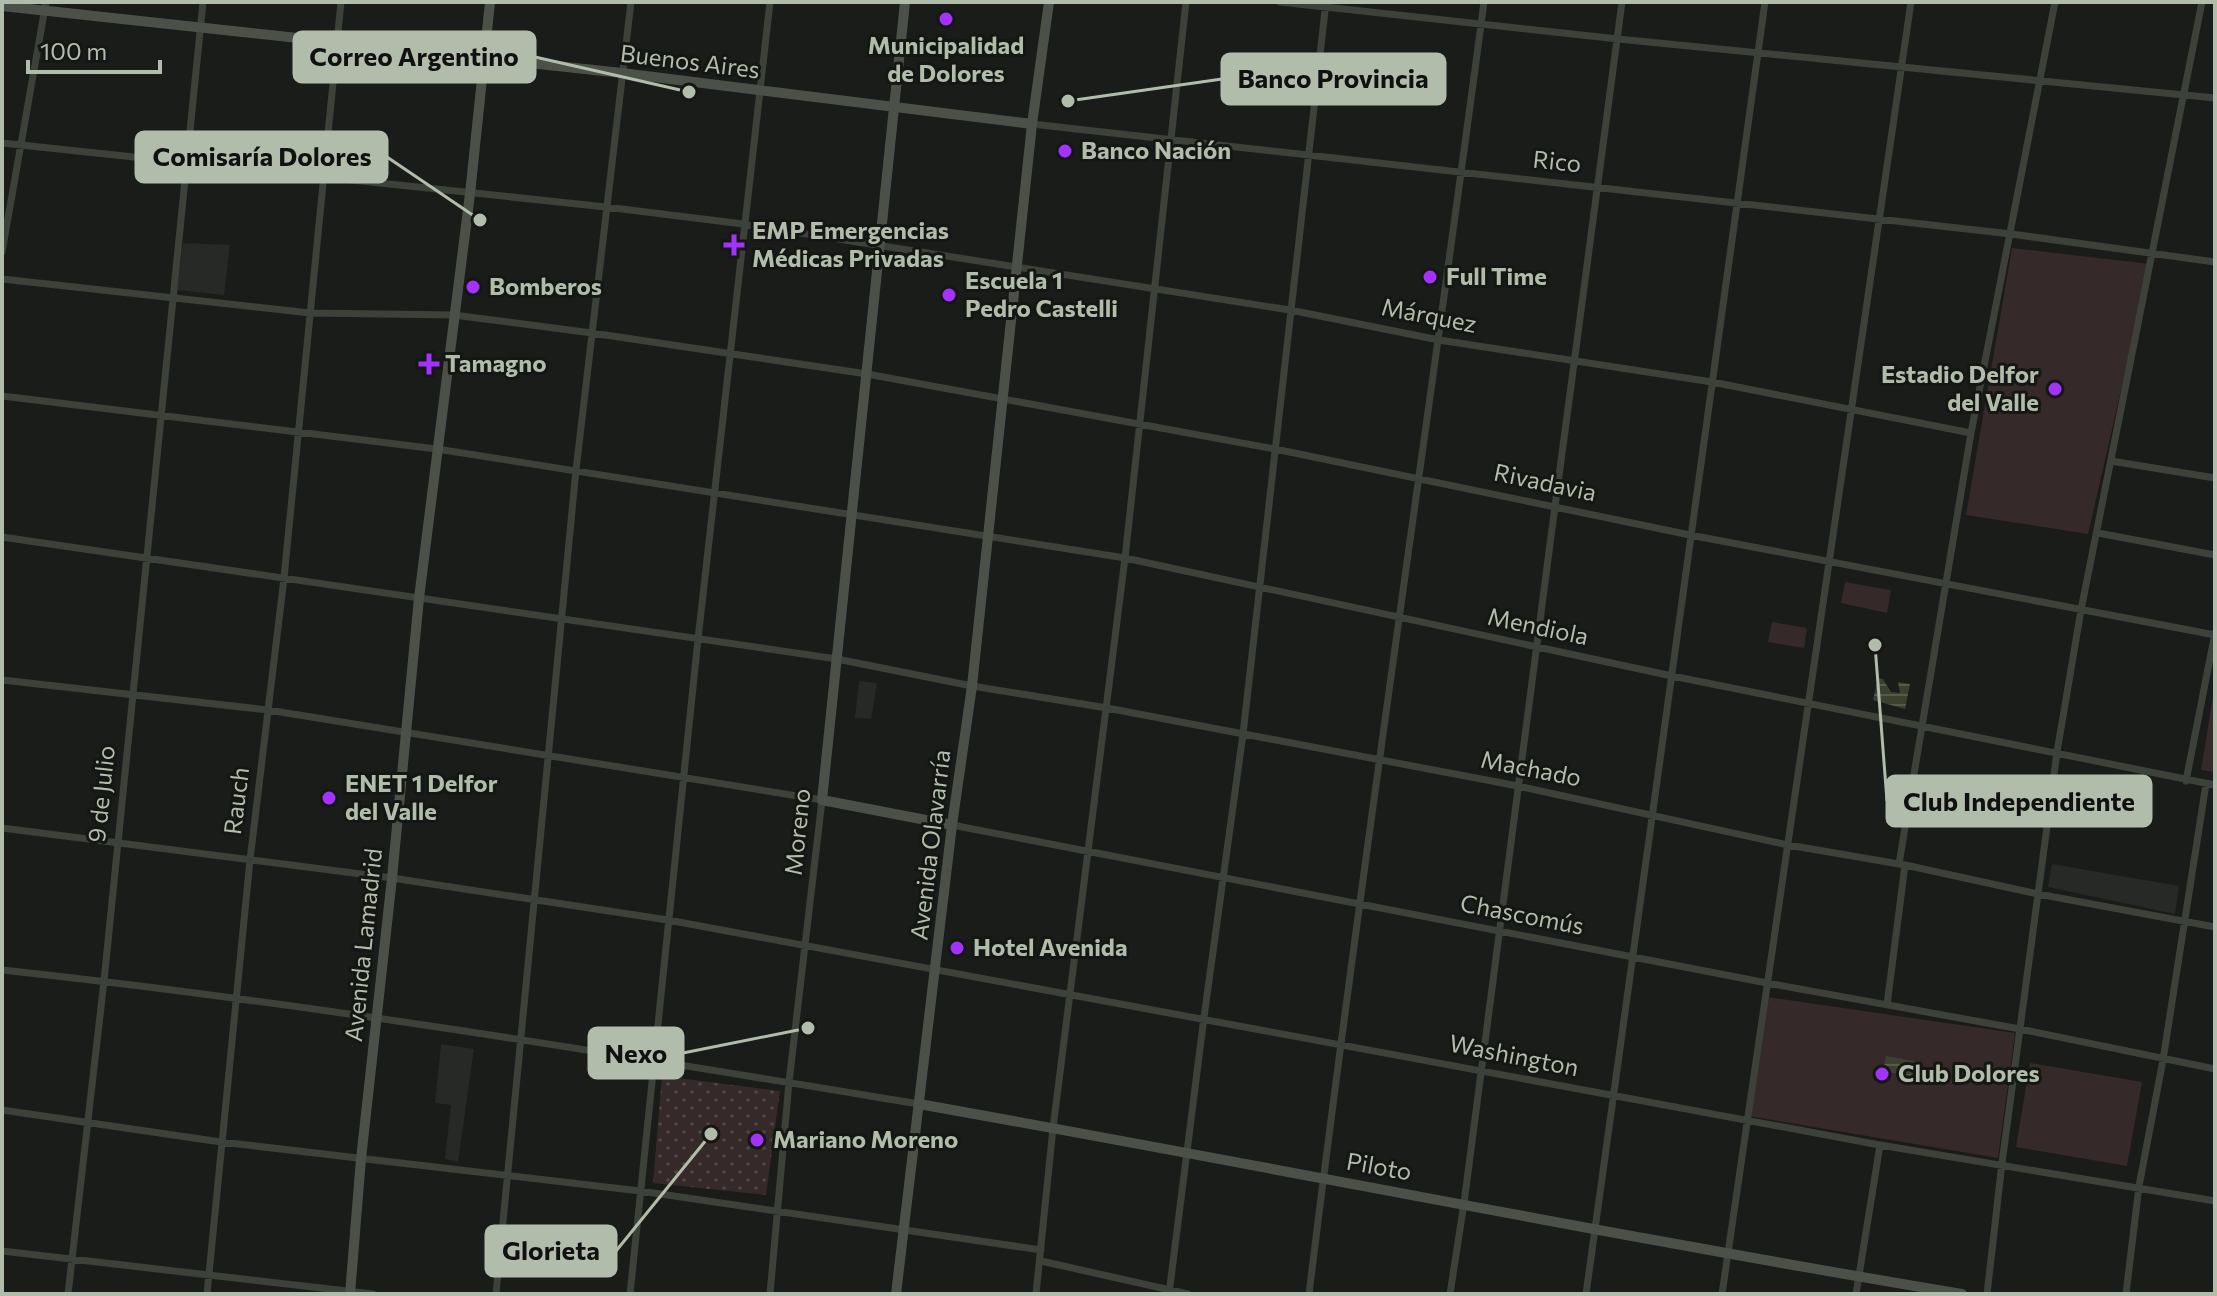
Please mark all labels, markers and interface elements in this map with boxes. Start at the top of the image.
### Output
marker: Municipalidad de Dolores [937,10,955,28]
scale bar [28,24,160,74]
place label: Municipalidad de Dolores [868,30,1024,87]
callout: Correo Argentino [294,32,535,82]
text: 100 m [40,36,107,65]
street label: Buenos Aires [619,38,762,83]
text: Correo Argentino [309,40,519,71]
callout: Banco Provincia [1222,54,1445,104]
text: Banco Provincia [1237,62,1429,93]
callout: Comisaría Dolores [136,132,387,182]
place label: Banco Nación [1081,135,1231,164]
text: Comisaría Dolores [152,140,372,171]
marker: Banco Nación [1056,142,1074,160]
street label: Rico [1532,144,1583,177]
place label: EMP Emergencias Médicas Privadas [752,215,949,272]
marker: EMP Emergencias Médicas Privadas [723,234,745,256]
place label: Full Time [1446,261,1547,290]
place label: Escuela 1 Pedro Castelli [965,265,1118,322]
marker: Full Time [1421,268,1439,286]
place label: Bomberos [489,271,602,300]
marker: Bomberos [464,278,482,296]
marker: Escuela 1 Pedro Castelli [940,286,958,304]
street label: Márquez [1379,291,1479,338]
place label: Tamagno [445,348,547,377]
marker: Tamagno [420,355,438,373]
place label: Estadio Delfor del Valle [1881,359,2039,416]
marker: Estadio Delfor del Valle [2046,380,2064,398]
street label: Rivadavia [1491,457,1599,507]
street label: Mendiola [1485,601,1591,650]
street label: 9 de Julio [81,744,120,844]
street label: Machado [1479,744,1584,791]
street label: Avenida Olavarría [903,748,956,942]
street label: Rauch [217,766,254,836]
place label: ENET 1 Delfor del Valle [345,768,498,825]
callout: Club Independiente [1887,776,2151,826]
text: Club Independiente [1903,785,2135,816]
street label: Moreno [778,787,815,877]
marker: ENET 1 Delfor del Valle [320,789,338,807]
street label: Avenida Lamadrid [338,847,387,1043]
street label: Chascomús [1458,887,1586,940]
place label: Hotel Avenida [973,932,1128,961]
marker: Hotel Avenida [948,939,966,957]
callout: Nexo [589,1028,683,1078]
street label: Washington [1447,1028,1581,1081]
text: Nexo [605,1037,667,1068]
place label: Club Dolores [1898,1058,2040,1087]
marker: Club Dolores [1873,1065,1891,1083]
place label: Mariano Moreno [773,1124,958,1153]
marker: Mariano Moreno [748,1131,766,1149]
street label: Piloto [1344,1146,1414,1185]
callout: Glorieta [486,1226,616,1276]
text: Glorieta [502,1234,600,1265]

